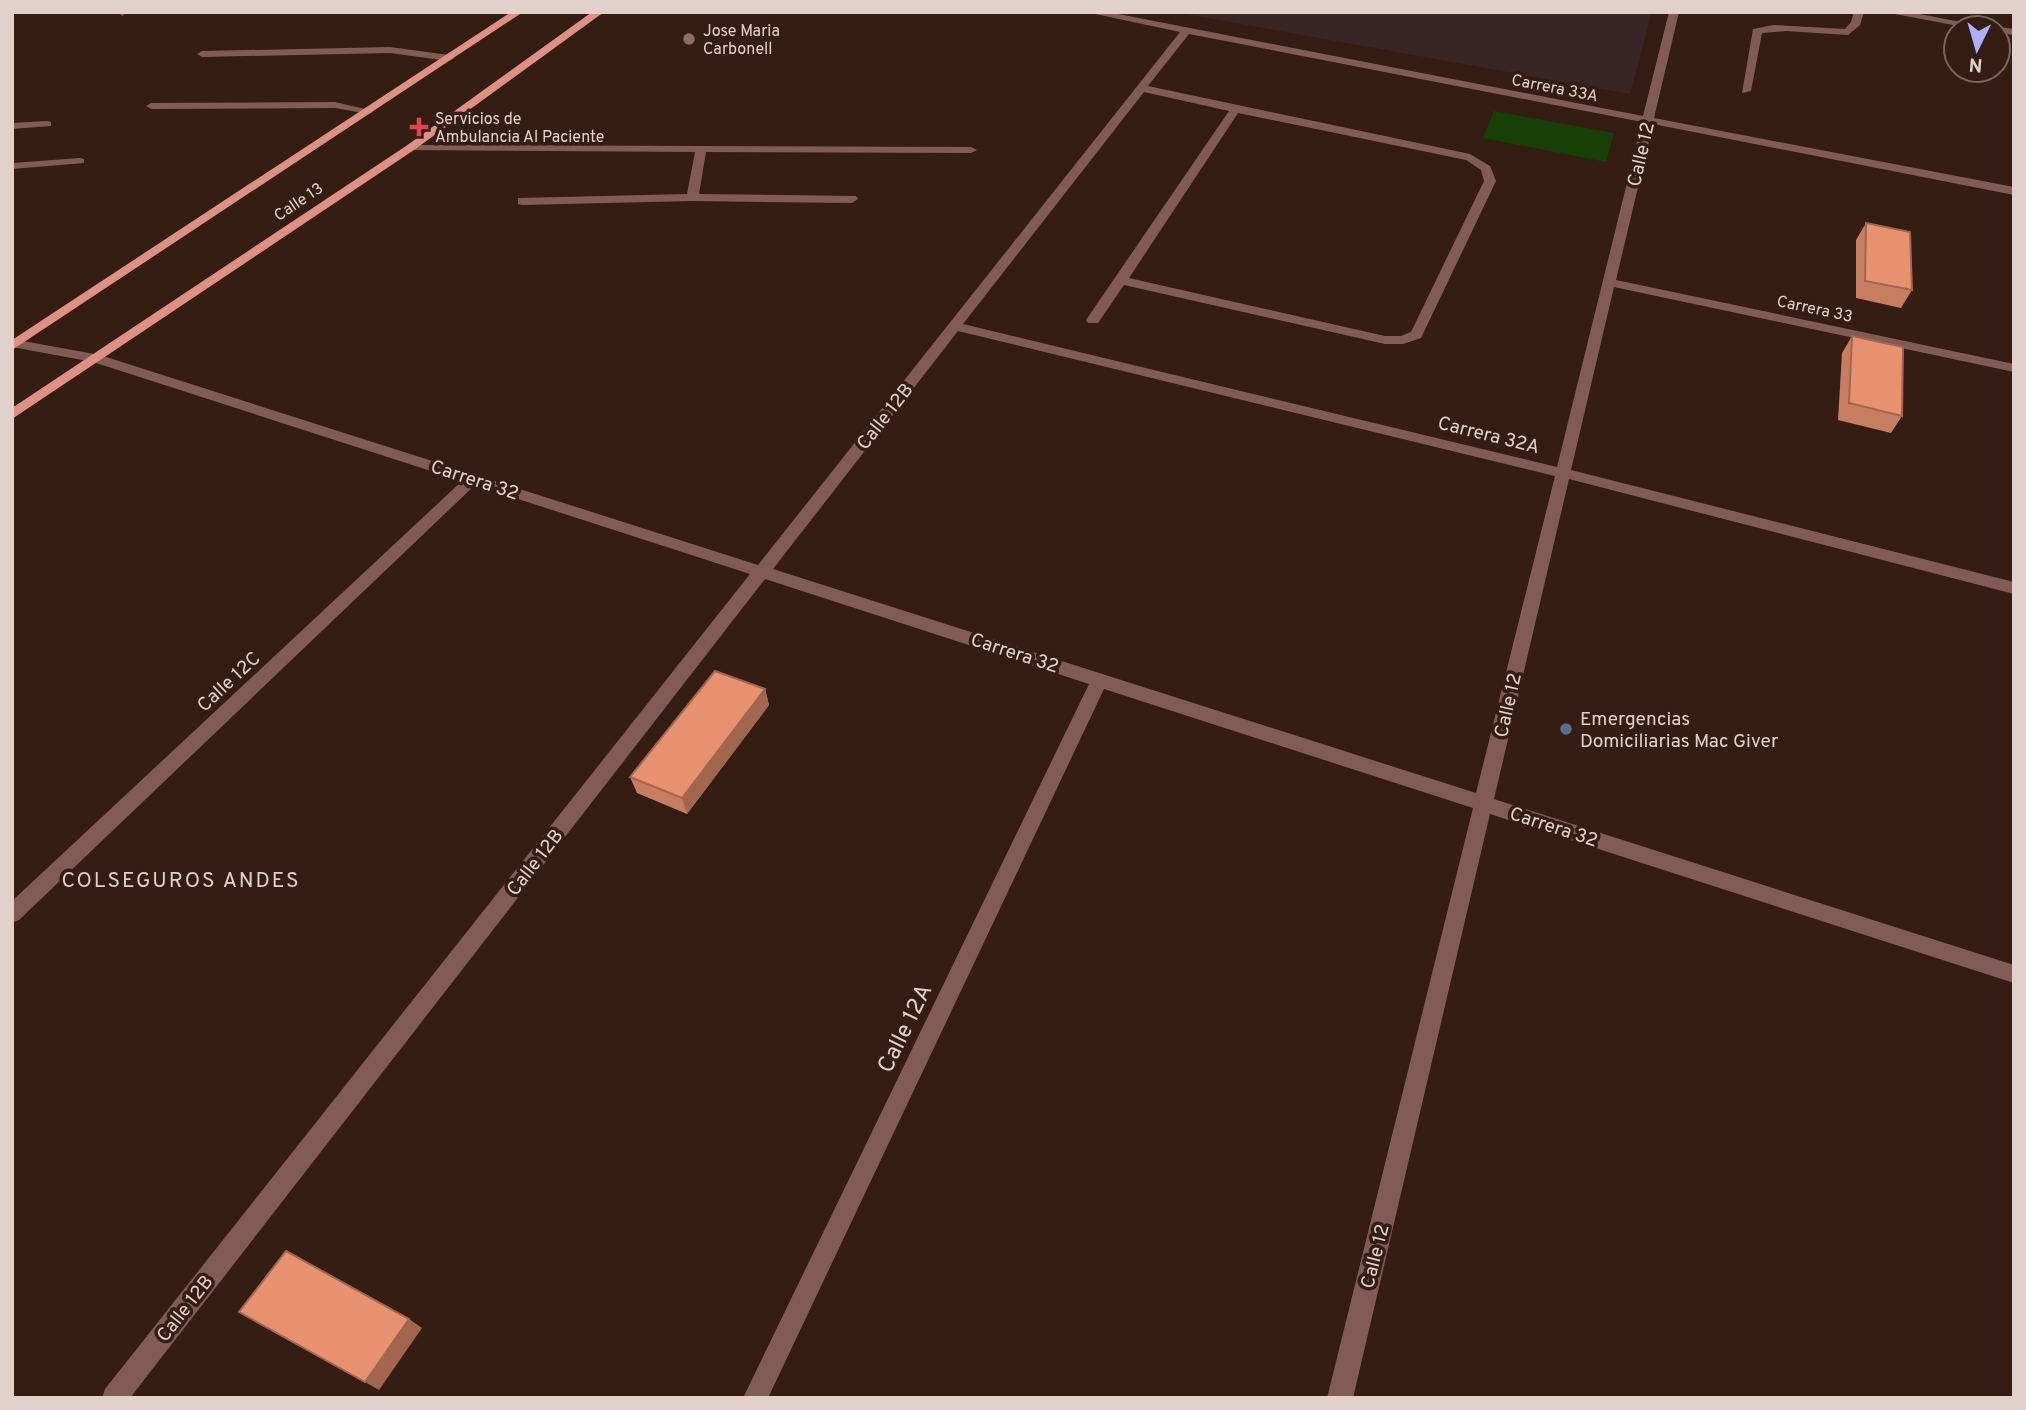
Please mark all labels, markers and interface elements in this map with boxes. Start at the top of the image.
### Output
north arrow [1942,14,2012,84]
place label: Jose Maria Carbonell [703,22,780,60]
marker: Jose Maria Carbonell [681,31,697,47]
text: N [1968,51,1984,76]
street label: Carrera 33A [1510,71,1600,107]
place label: Servicios de Ambulancia Al Paciente [435,110,604,148]
marker: Servicios de Ambulancia Al Paciente [409,117,429,137]
street label: Calle 12 [1623,120,1661,189]
street label: Calle 13 [271,179,328,226]
street label: Carrera 33 [1775,292,1854,328]
street label: Calle 12B [852,379,919,455]
street label: Carrera 32A [1435,412,1542,460]
street label: Carrera 32 [427,455,522,506]
street label: Carrera 32 [967,628,1062,679]
street label: Calle 12C [193,647,266,718]
street label: Calle 12 [1490,671,1528,740]
place label: Emergencias Domiciliarias Mac Giver [1580,708,1779,754]
marker: Emergencias Domiciliarias Mac Giver [1558,721,1574,737]
street label: Carrera 32 [1506,802,1601,853]
street label: Calle 12B [502,825,569,901]
district label: COLSEGUROS ANDES [61,868,301,895]
street label: Calle 12A [872,980,940,1078]
street label: Calle 12 [1356,1222,1396,1291]
street label: Calle 12B [152,1271,219,1347]

